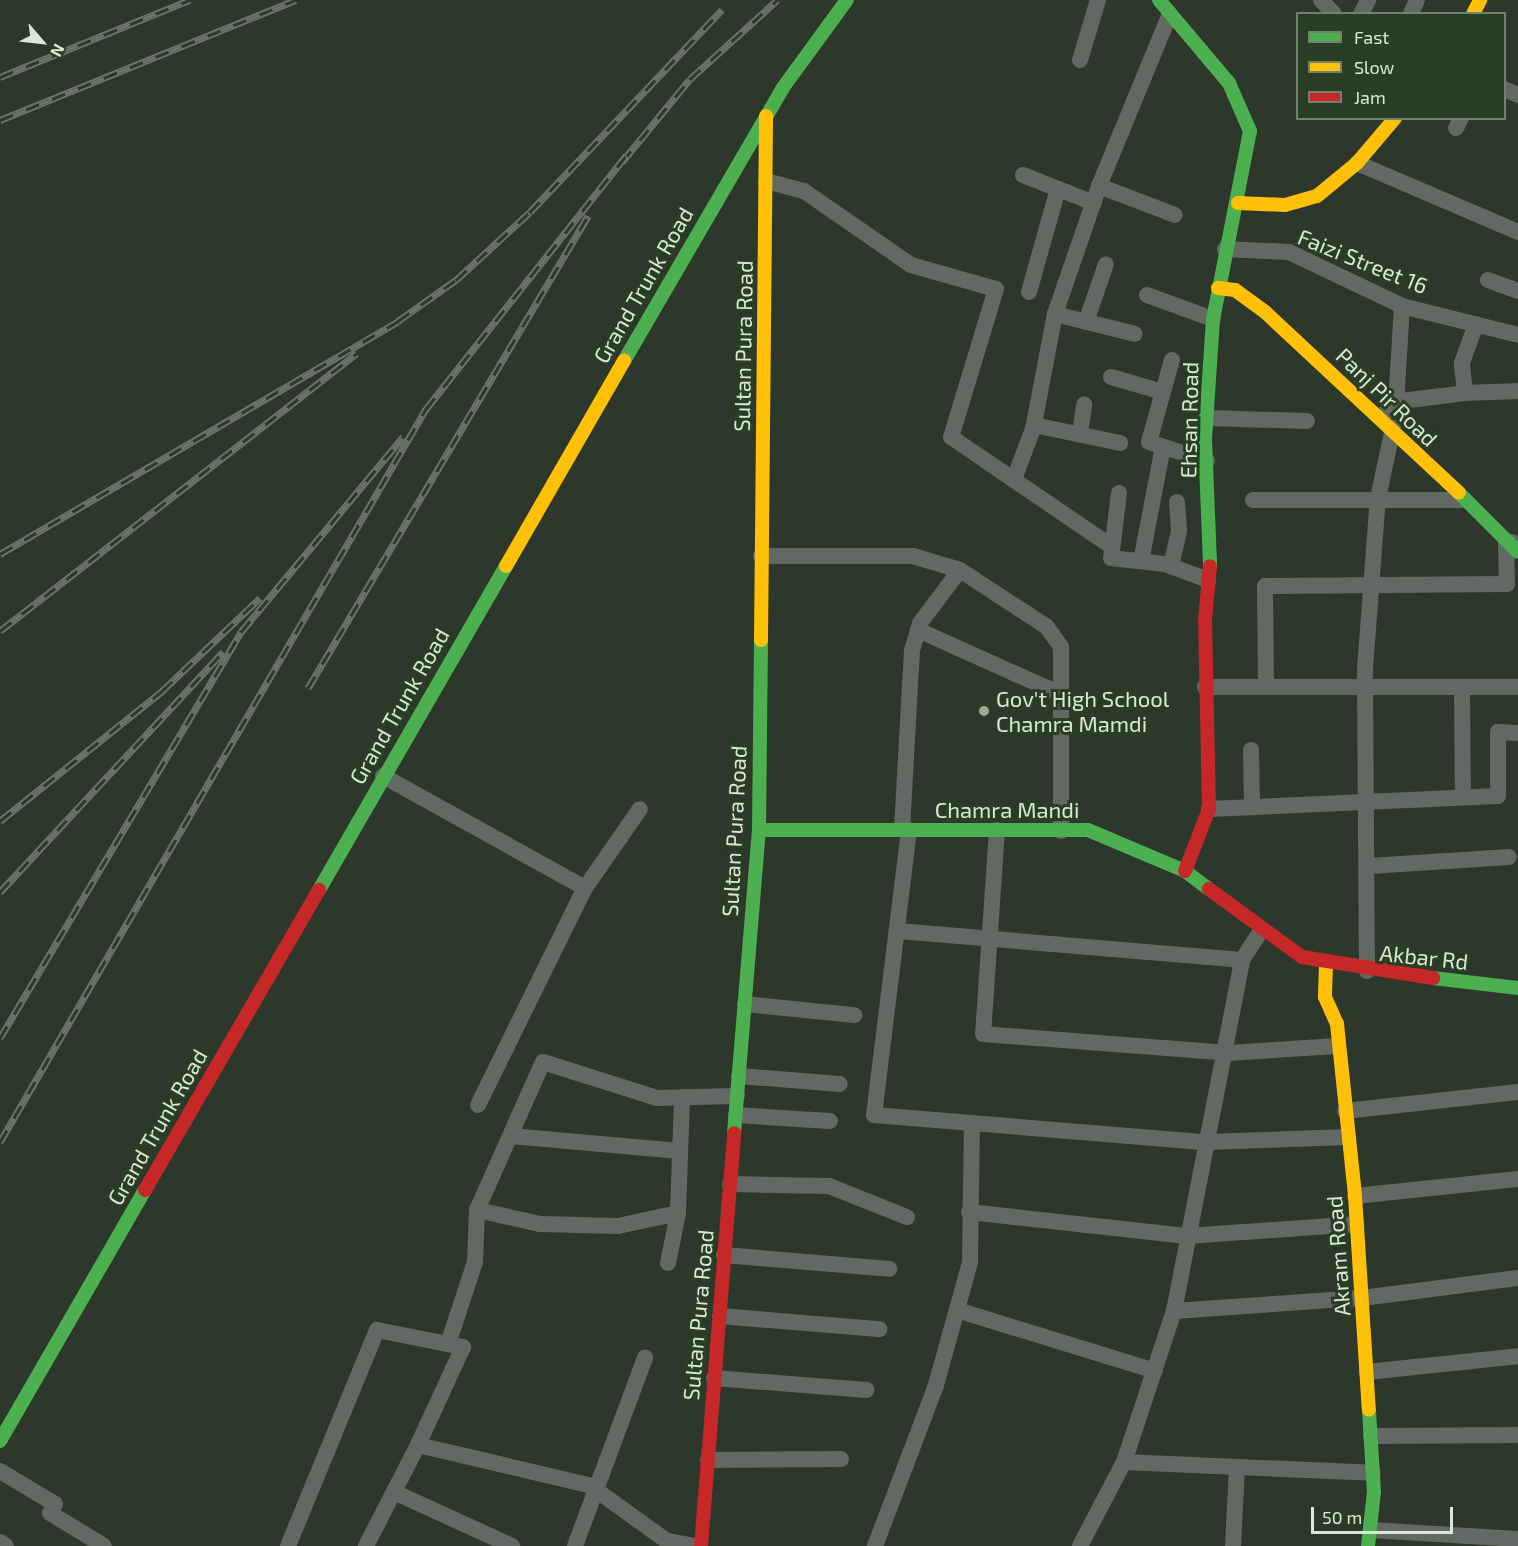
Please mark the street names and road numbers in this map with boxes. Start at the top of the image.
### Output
street label: Grand Trunk Road [587,202,699,368]
street label: Faizi Street 16 [1294,223,1432,299]
street label: Sultan Pura Road [728,260,758,432]
street label: Panj Pir Road [1331,342,1443,452]
street label: Ehsan Road [1175,361,1203,479]
street label: Grand Trunk Road [343,623,455,789]
street label: Sultan Pura Road [716,745,752,917]
street label: Chamra Mandi [935,797,1079,823]
street label: Akbar Rd [1378,939,1470,975]
street label: Grand Trunk Road [101,1044,213,1210]
street label: Akram Road [1321,1195,1355,1317]
street label: Sultan Pura Road [677,1228,719,1402]

